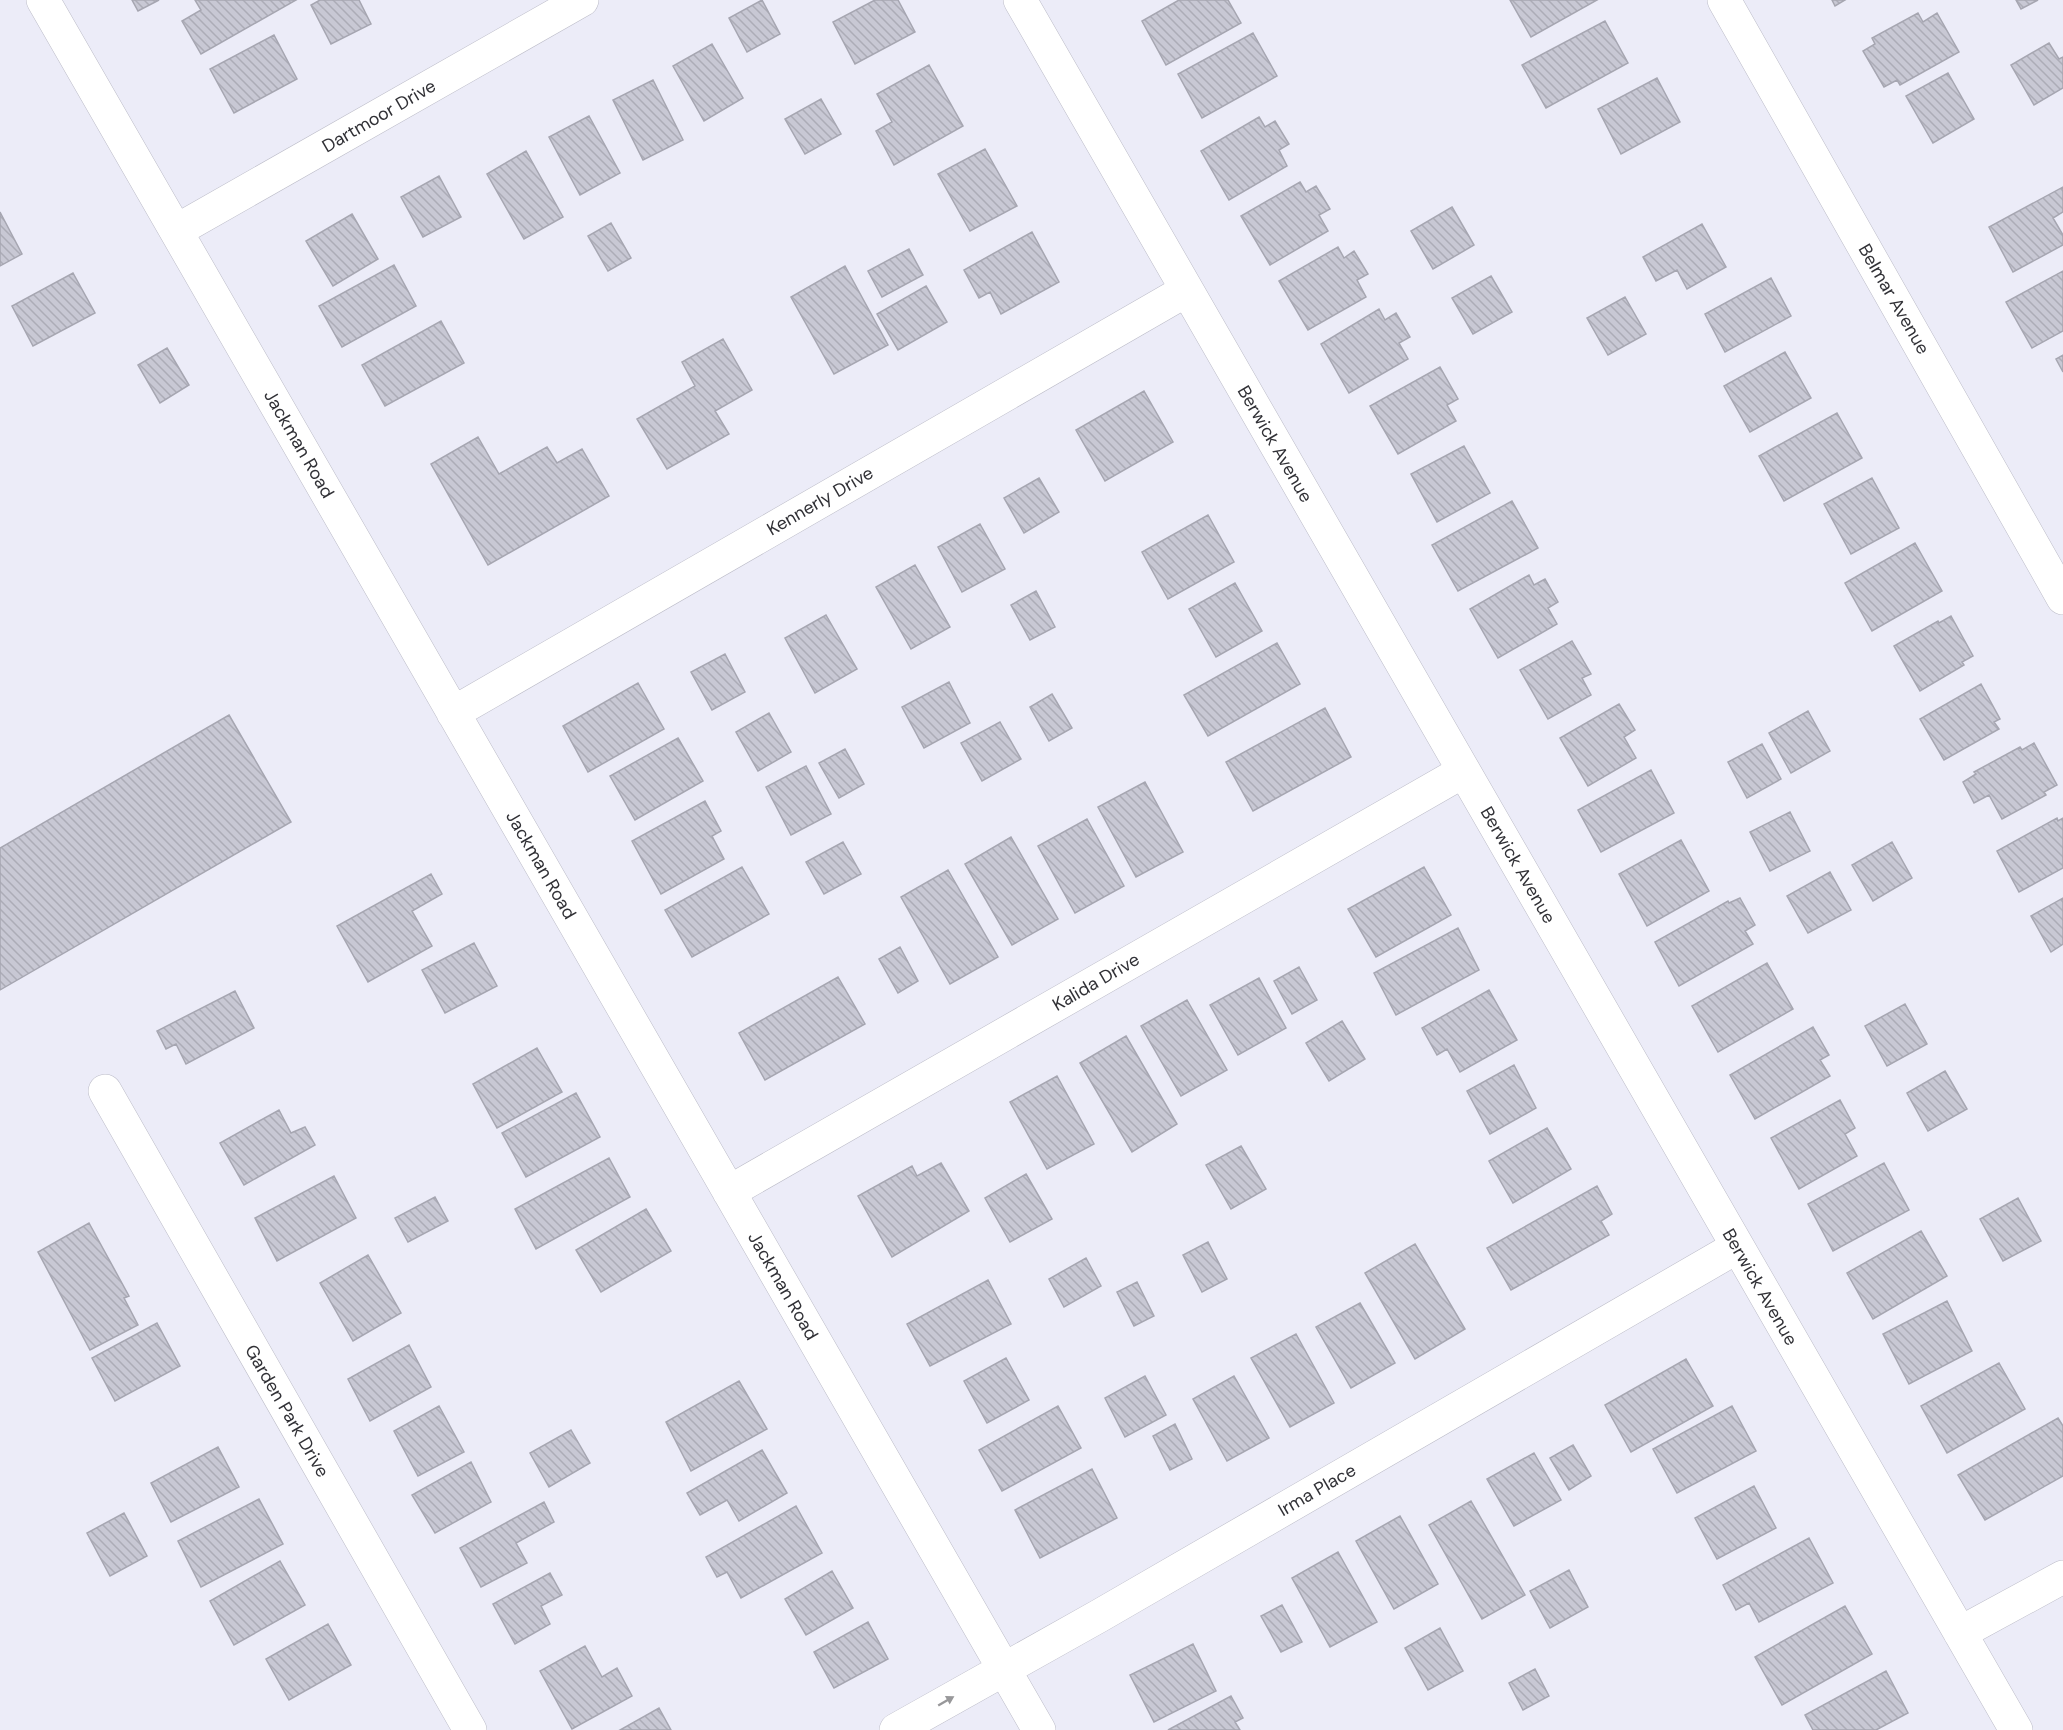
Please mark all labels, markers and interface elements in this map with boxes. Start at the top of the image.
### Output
street label: Dartmoor Drive [318,74,440,158]
street label: Belmar Avenue [1853,240,1935,358]
street label: Berwick Avenue [1232,381,1318,507]
street label: Jackman Road [258,386,340,502]
street label: Kennerly Drive [762,461,878,541]
street label: Berwick Avenue [1475,802,1561,928]
street label: Jackman Road [500,807,582,923]
street label: Kalida Drive [1048,947,1144,1017]
street label: Berwick Avenue [1717,1224,1803,1350]
street label: Jackman Road [742,1228,824,1344]
street label: Garden Park Drive [239,1340,335,1482]
street label: Irma Place [1274,1458,1360,1522]
one-way arrow [938,1696,955,1706]

